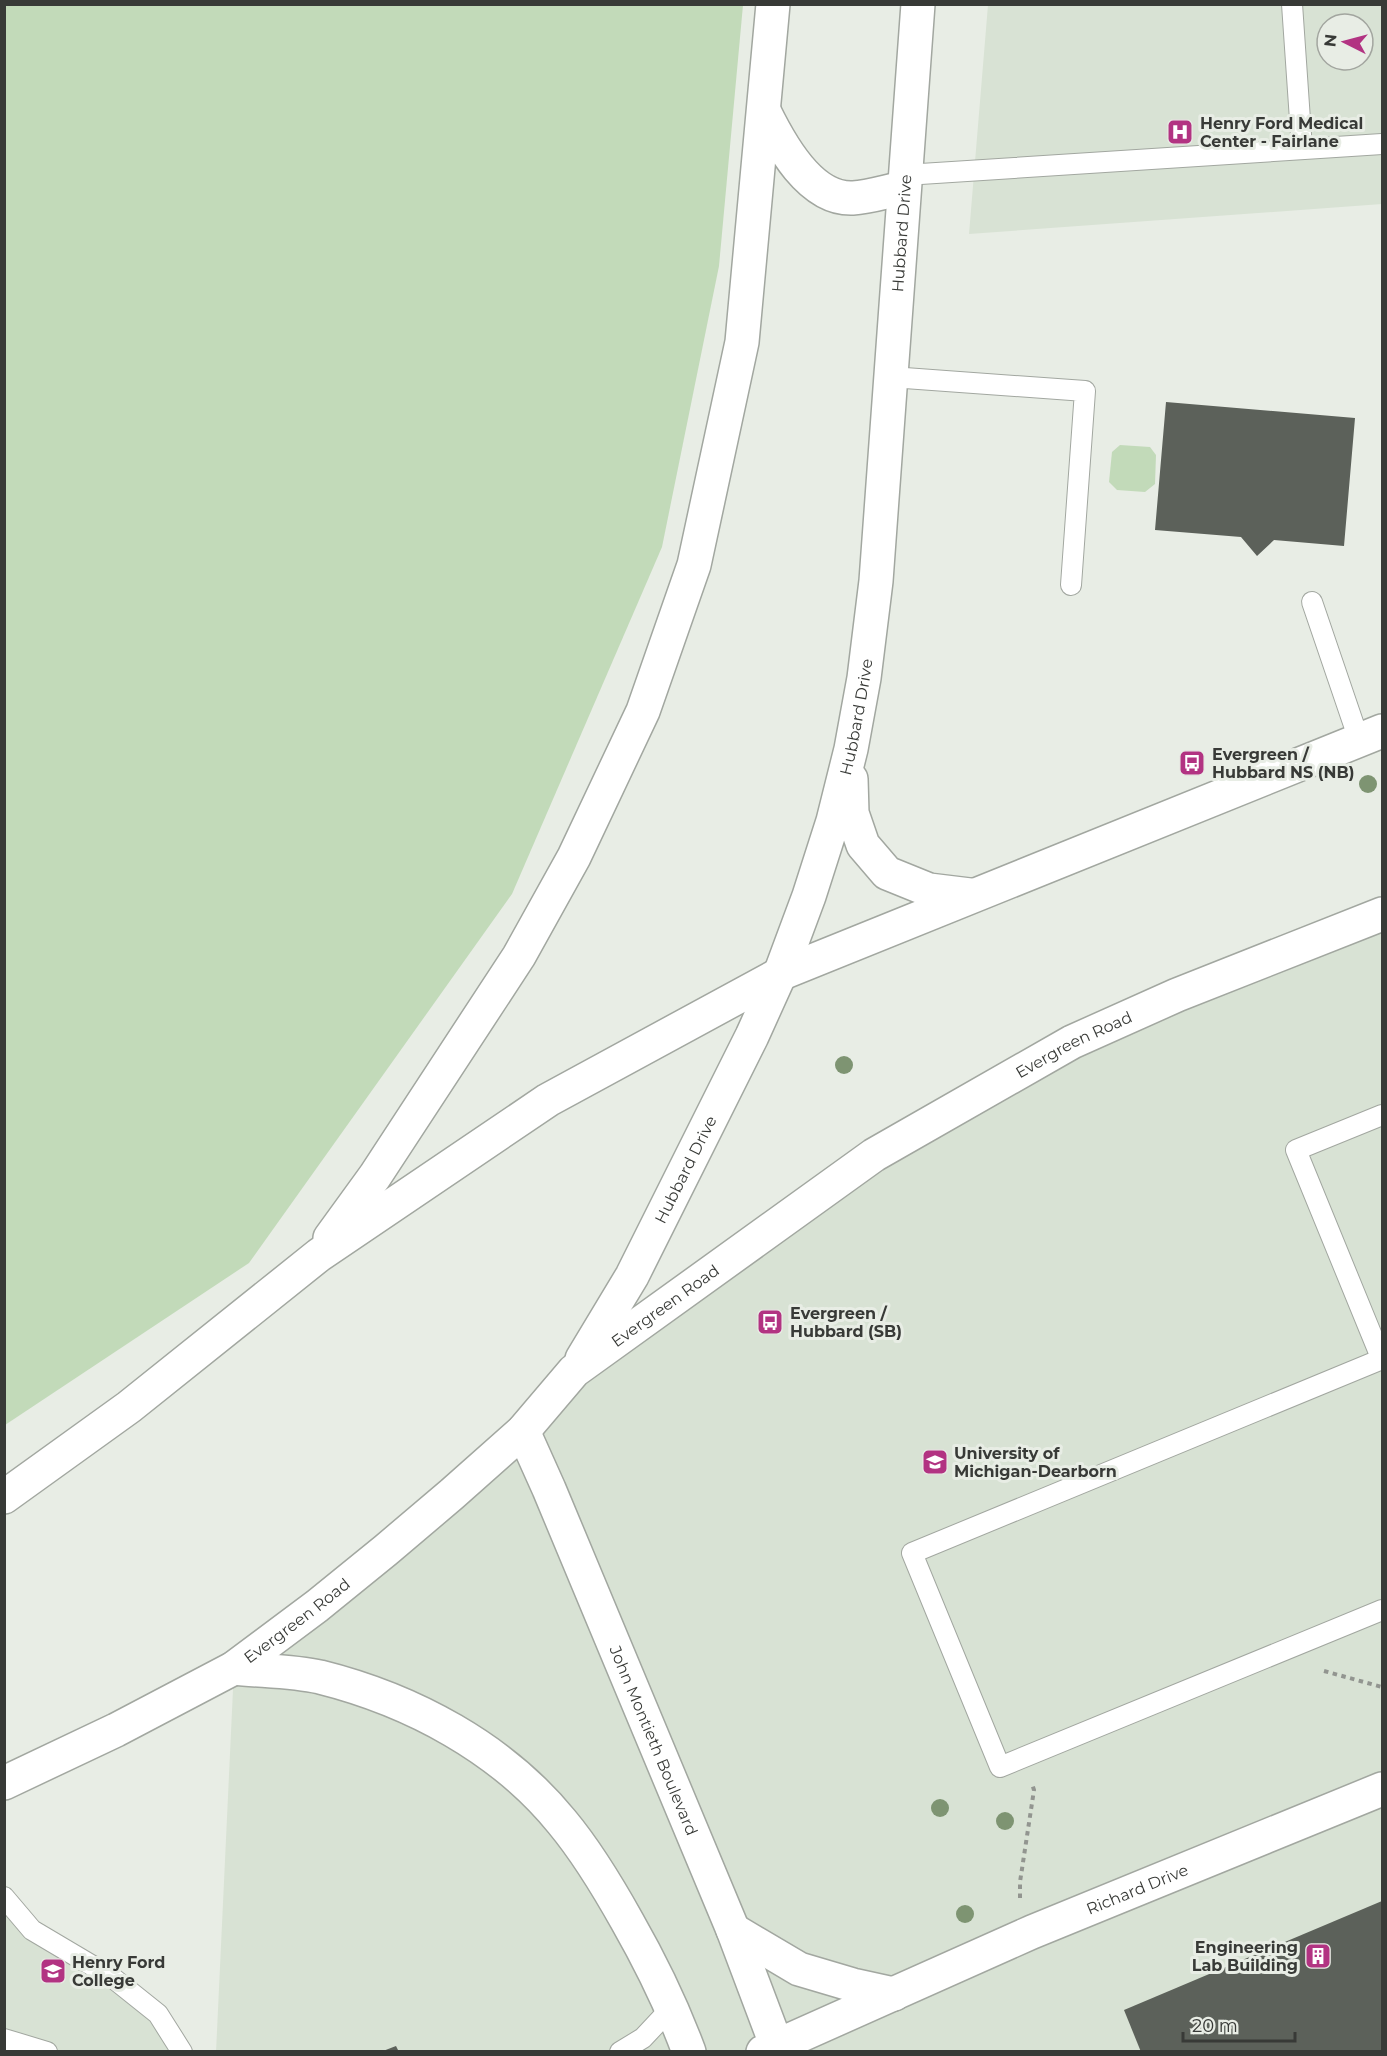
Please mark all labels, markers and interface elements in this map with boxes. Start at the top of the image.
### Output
north arrow [1315,12,1375,72]
text: N [1320,33,1341,48]
place label: Henry Ford Medical Center - Fairlane [1200,114,1363,151]
hospital icon: Henry Ford Medical Center - Fairlane [1165,117,1195,147]
street label: Hubbard Drive [888,174,915,293]
street label: Hubbard Drive [835,658,876,777]
place label: Evergreen / Hubbard NS (NB) [1212,745,1354,782]
bus stop icon: Evergreen / Hubbard NS (NB) [1177,748,1207,778]
street label: Evergreen Road [1012,1007,1135,1082]
street label: Hubbard Drive [650,1112,720,1227]
street label: Evergreen Road [607,1260,723,1351]
place label: Evergreen / Hubbard (SB) [790,1304,902,1341]
bus stop icon: Evergreen / Hubbard (SB) [755,1307,785,1337]
place label: University of Michigan-Dearborn [954,1444,1117,1481]
school or university icon: University of Michigan-Dearborn [920,1447,950,1477]
street label: Evergreen Road [240,1574,354,1667]
street label: John Montieth Boulevard [606,1642,702,1838]
street label: Richard Drive [1083,1860,1191,1918]
place label: Engineering Lab Building [1192,1938,1298,1975]
building icon: Engineering Lab Building [1303,1941,1333,1971]
place label: Henry Ford College [72,1953,165,1990]
school or university icon: Henry Ford College [38,1956,68,1986]
scale bar [1183,2005,1296,2043]
text: 20 m [1192,2015,1238,2037]

